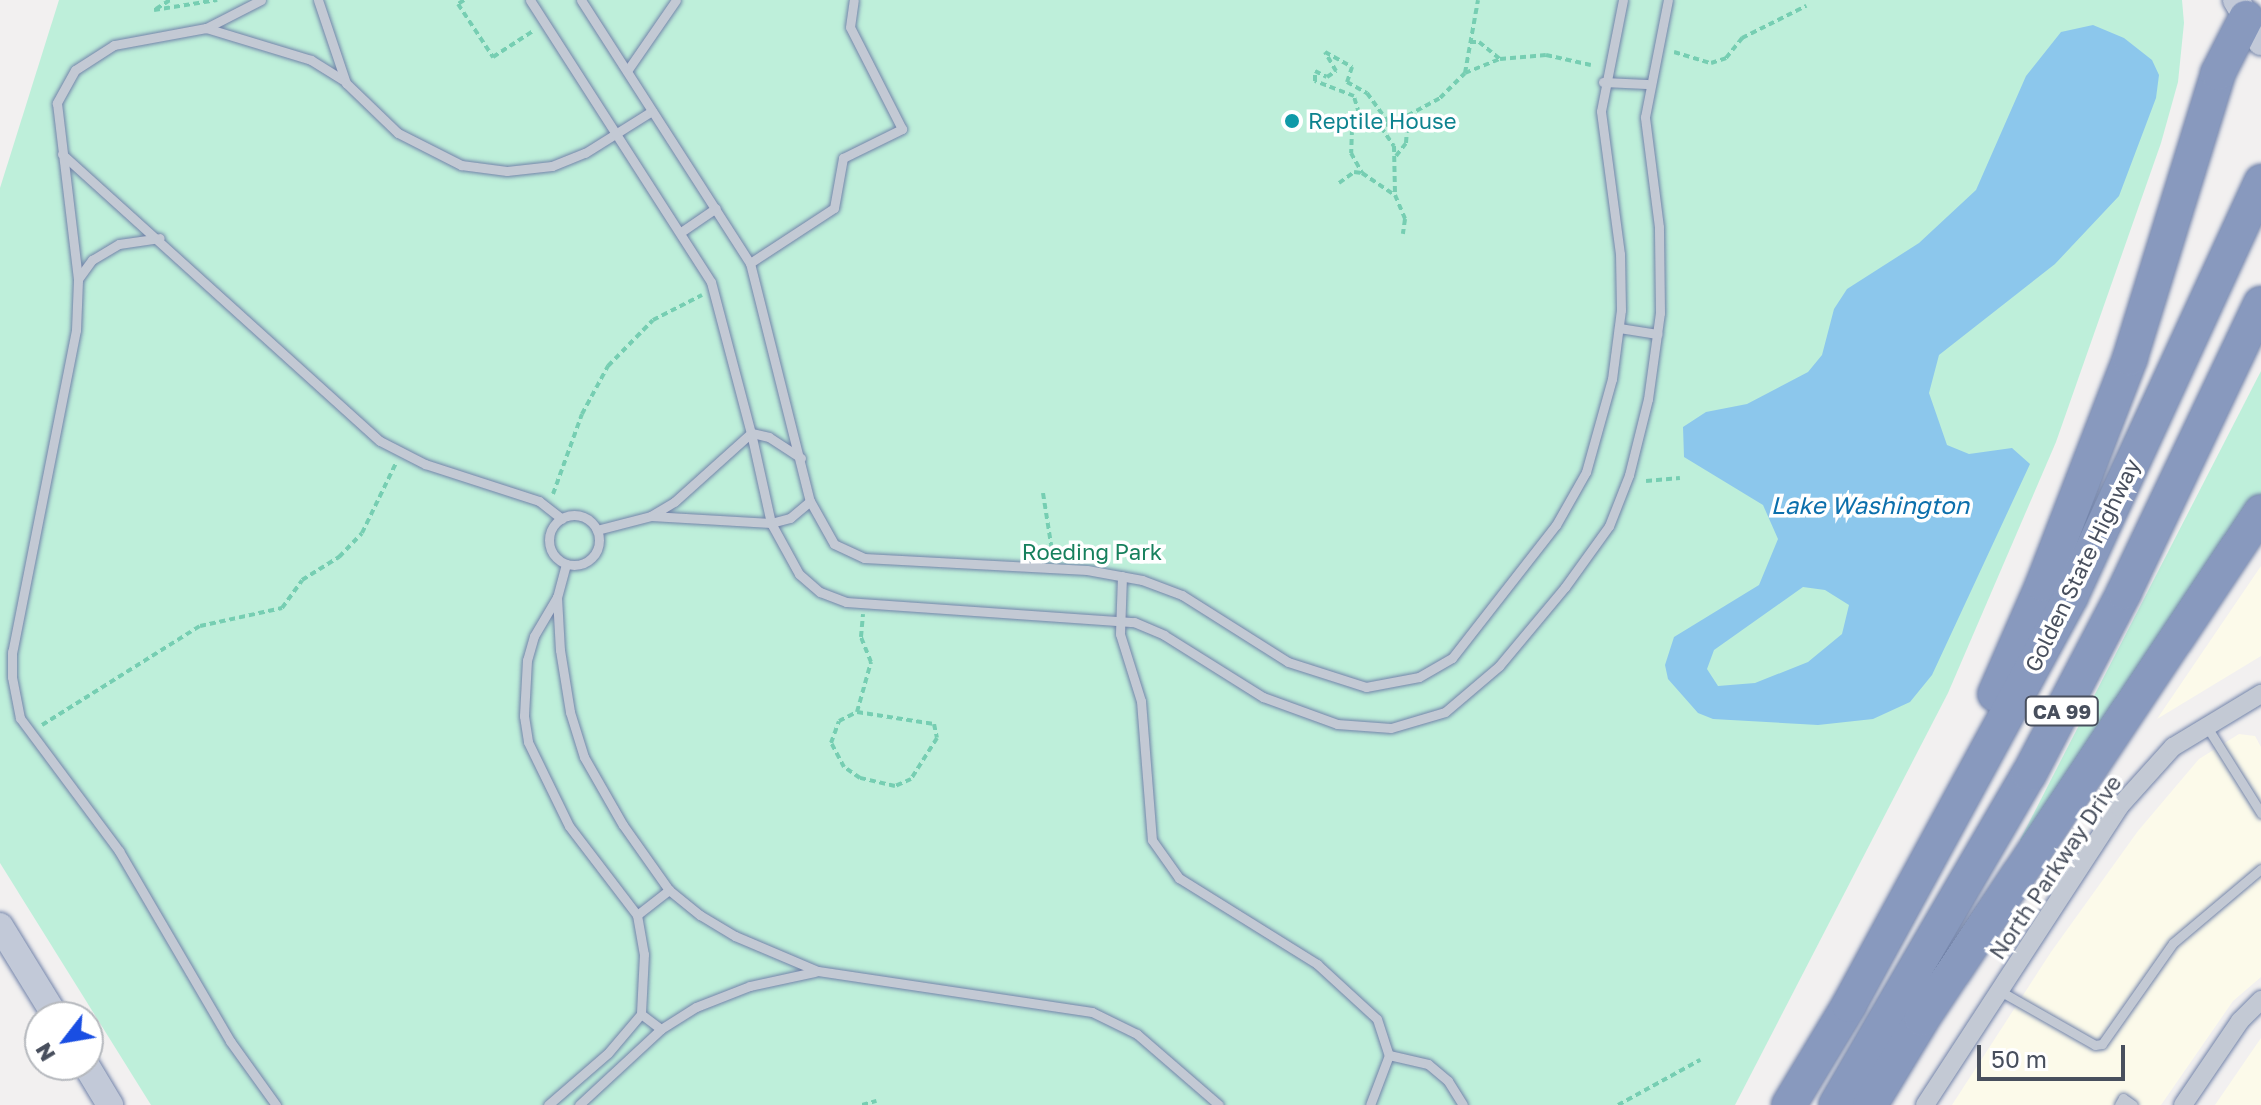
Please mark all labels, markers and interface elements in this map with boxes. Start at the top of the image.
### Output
place label: Reptile House [1308,108,1456,134]
marker: Reptile House [1283,112,1301,130]
street label: Golden State Highway [2019,454,2145,676]
water label: Lake Washington [1771,491,1969,519]
park label: Roeding Park [1022,539,1162,565]
road number: CA 99 [2024,695,2100,727]
street label: North Parkway Drive [1984,770,2126,964]
north arrow [24,1001,104,1081]
scale bar [1981,1029,2129,1079]
text: N [29,1038,61,1067]
text: 50 m [1991,1044,2047,1073]

